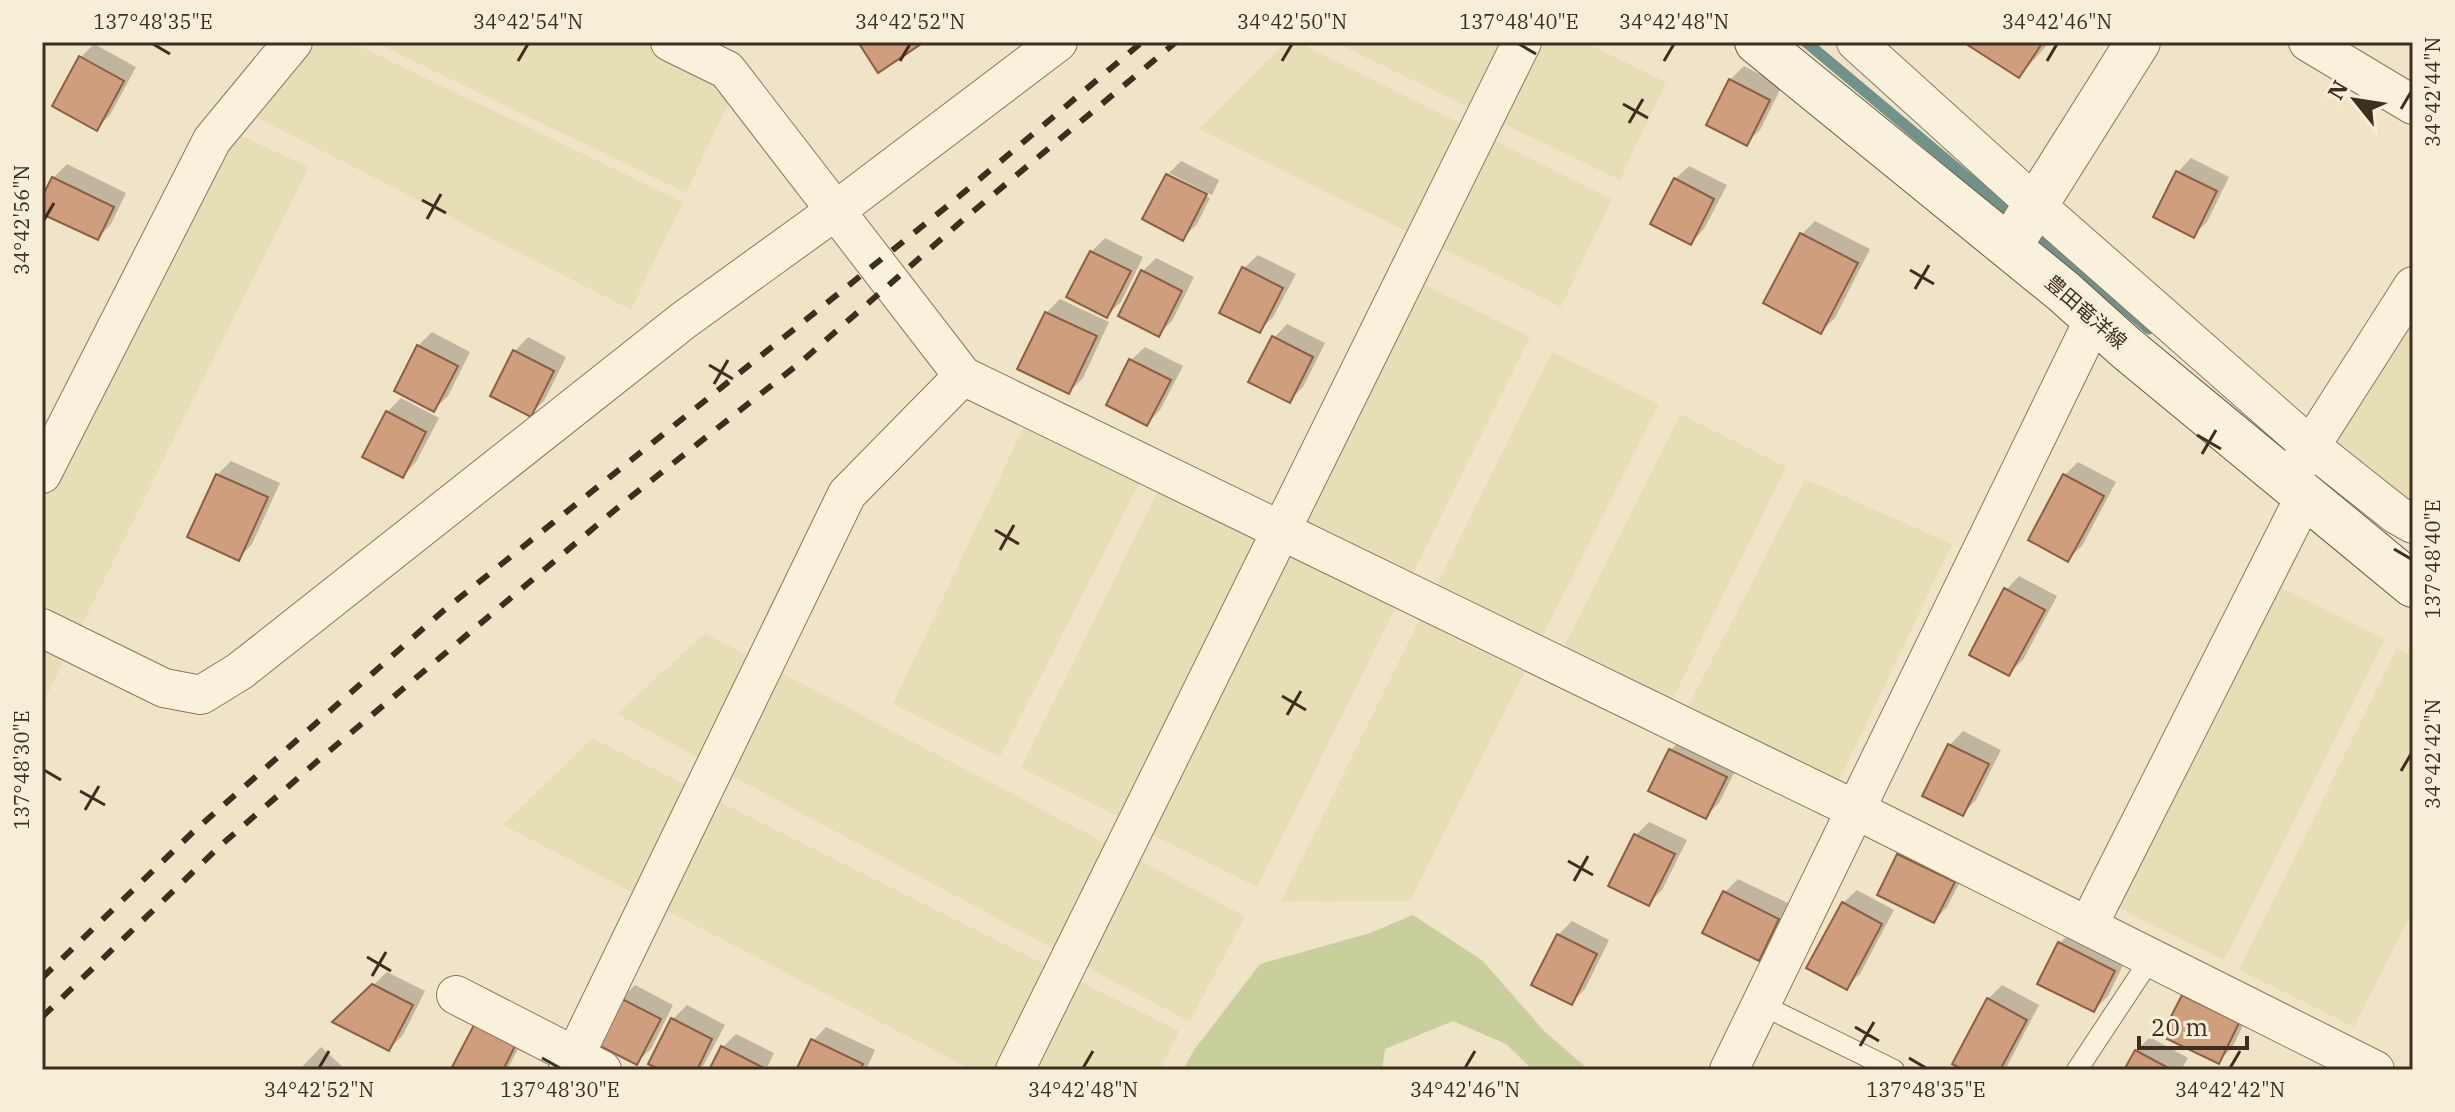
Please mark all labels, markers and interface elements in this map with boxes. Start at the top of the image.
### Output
text: 137°48'35"E [93,8,213,35]
text: 34°42'54"N [473,8,583,35]
text: 34°42'52"N [855,8,965,35]
text: 34°42'50"N [1237,8,1347,35]
text: 137°48'40"E [1459,8,1579,35]
text: 34°42'48"N [1619,8,1729,35]
text: 34°42'46"N [2002,8,2112,35]
text: 34°42'44"N [2419,37,2446,147]
north arrow [2315,60,2395,140]
text: N [2320,75,2354,105]
text: 34°42'56"N [8,165,35,275]
street label: 豊田竜洋線 [2040,269,2133,355]
text: 137°48'40"E [2419,499,2446,619]
text: 34°42'42"N [2419,699,2446,809]
text: 137°48'30"E [8,710,35,830]
scale bar [2139,1000,2247,1050]
text: 20 m [2151,1011,2208,1043]
text: 34°42'52"N [264,1076,374,1103]
text: 137°48'30"E [500,1076,620,1103]
text: 34°42'48"N [1028,1076,1138,1103]
text: 34°42'46"N [1410,1076,1520,1103]
text: 137°48'35"E [1866,1076,1986,1103]
text: 34°42'42"N [2175,1076,2285,1103]

